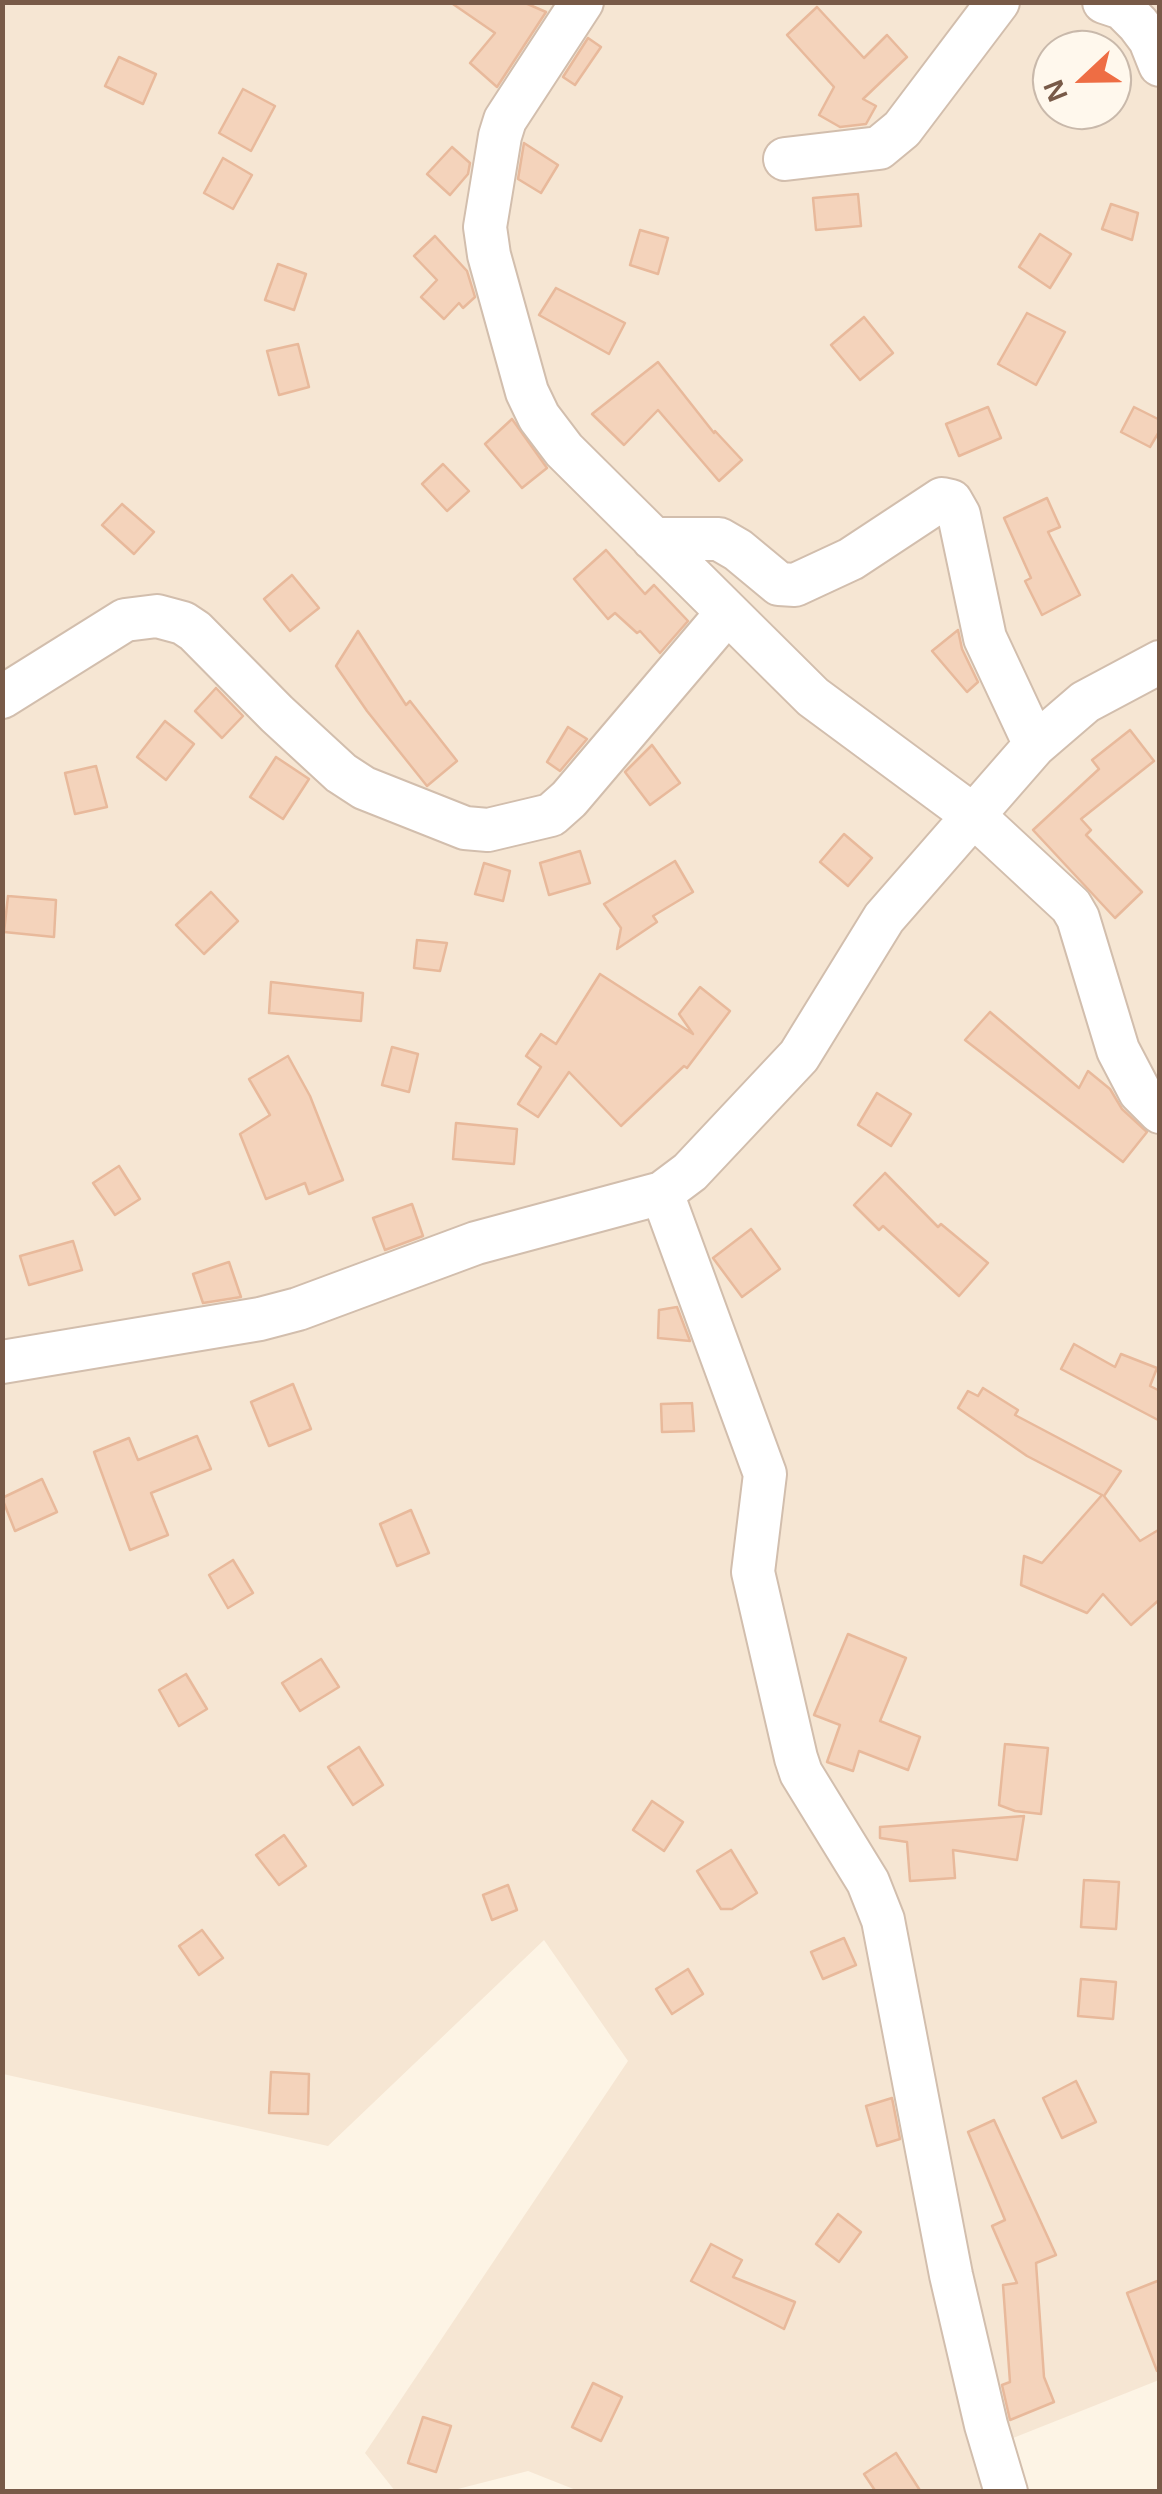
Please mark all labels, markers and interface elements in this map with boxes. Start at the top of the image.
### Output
north arrow [1032,30,1132,130]
text: N [1037,75,1074,106]

